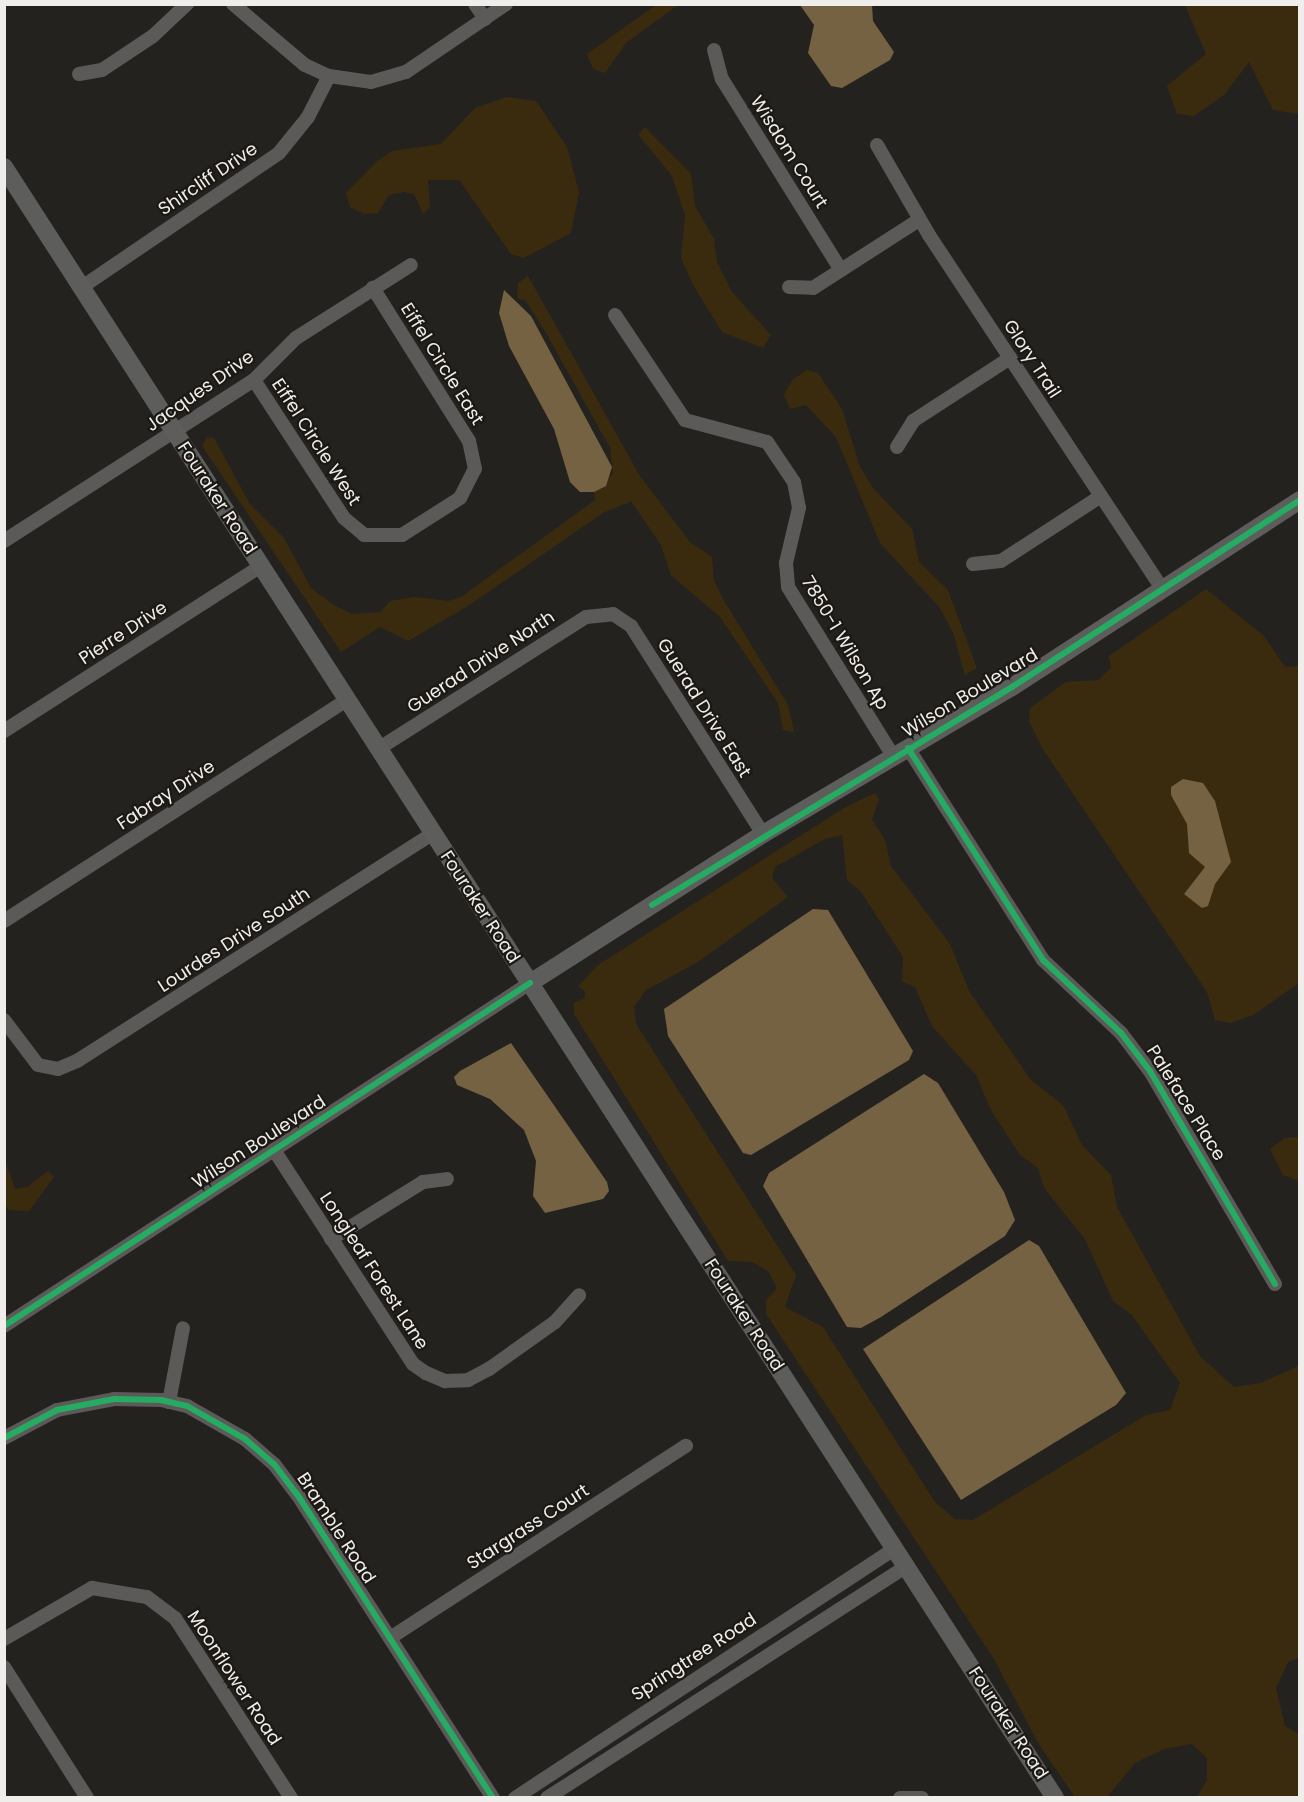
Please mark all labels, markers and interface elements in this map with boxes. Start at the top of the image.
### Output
street label: Wisdom Court [746,92,832,212]
street label: Shircliff Drive [154,138,262,220]
street label: Eiffel Circle East [396,299,488,429]
street label: Glory Trail [999,316,1065,402]
street label: Jacques Drive [142,346,258,436]
street label: Eiffel Circle West [267,375,365,509]
street label: Fouraker Road [173,438,261,558]
street label: 7850-1 Wilson Ap [797,572,893,714]
street label: Pierre Drive [75,597,171,669]
street label: Guerad Drive North [403,606,559,718]
street label: Guerad Drive East [652,635,756,781]
street label: Wilson Boulevard [898,644,1042,742]
street label: Fabray Drive [113,755,219,835]
street label: Fouraker Road [436,847,524,967]
street label: Lourdes Drive South [154,883,314,997]
street label: Paleface Place [1142,1041,1230,1165]
street label: Wilson Boulevard [188,1091,330,1193]
street label: Longleaf Forest Lane [315,1188,433,1354]
street label: Fouraker Road [700,1255,788,1375]
street label: Bramble Road [292,1469,380,1587]
street label: Stargrass Court [463,1480,593,1574]
street label: Moonflower Road [182,1607,286,1749]
street label: Springtree Road [627,1609,761,1705]
street label: Fouraker Road [964,1663,1052,1783]

